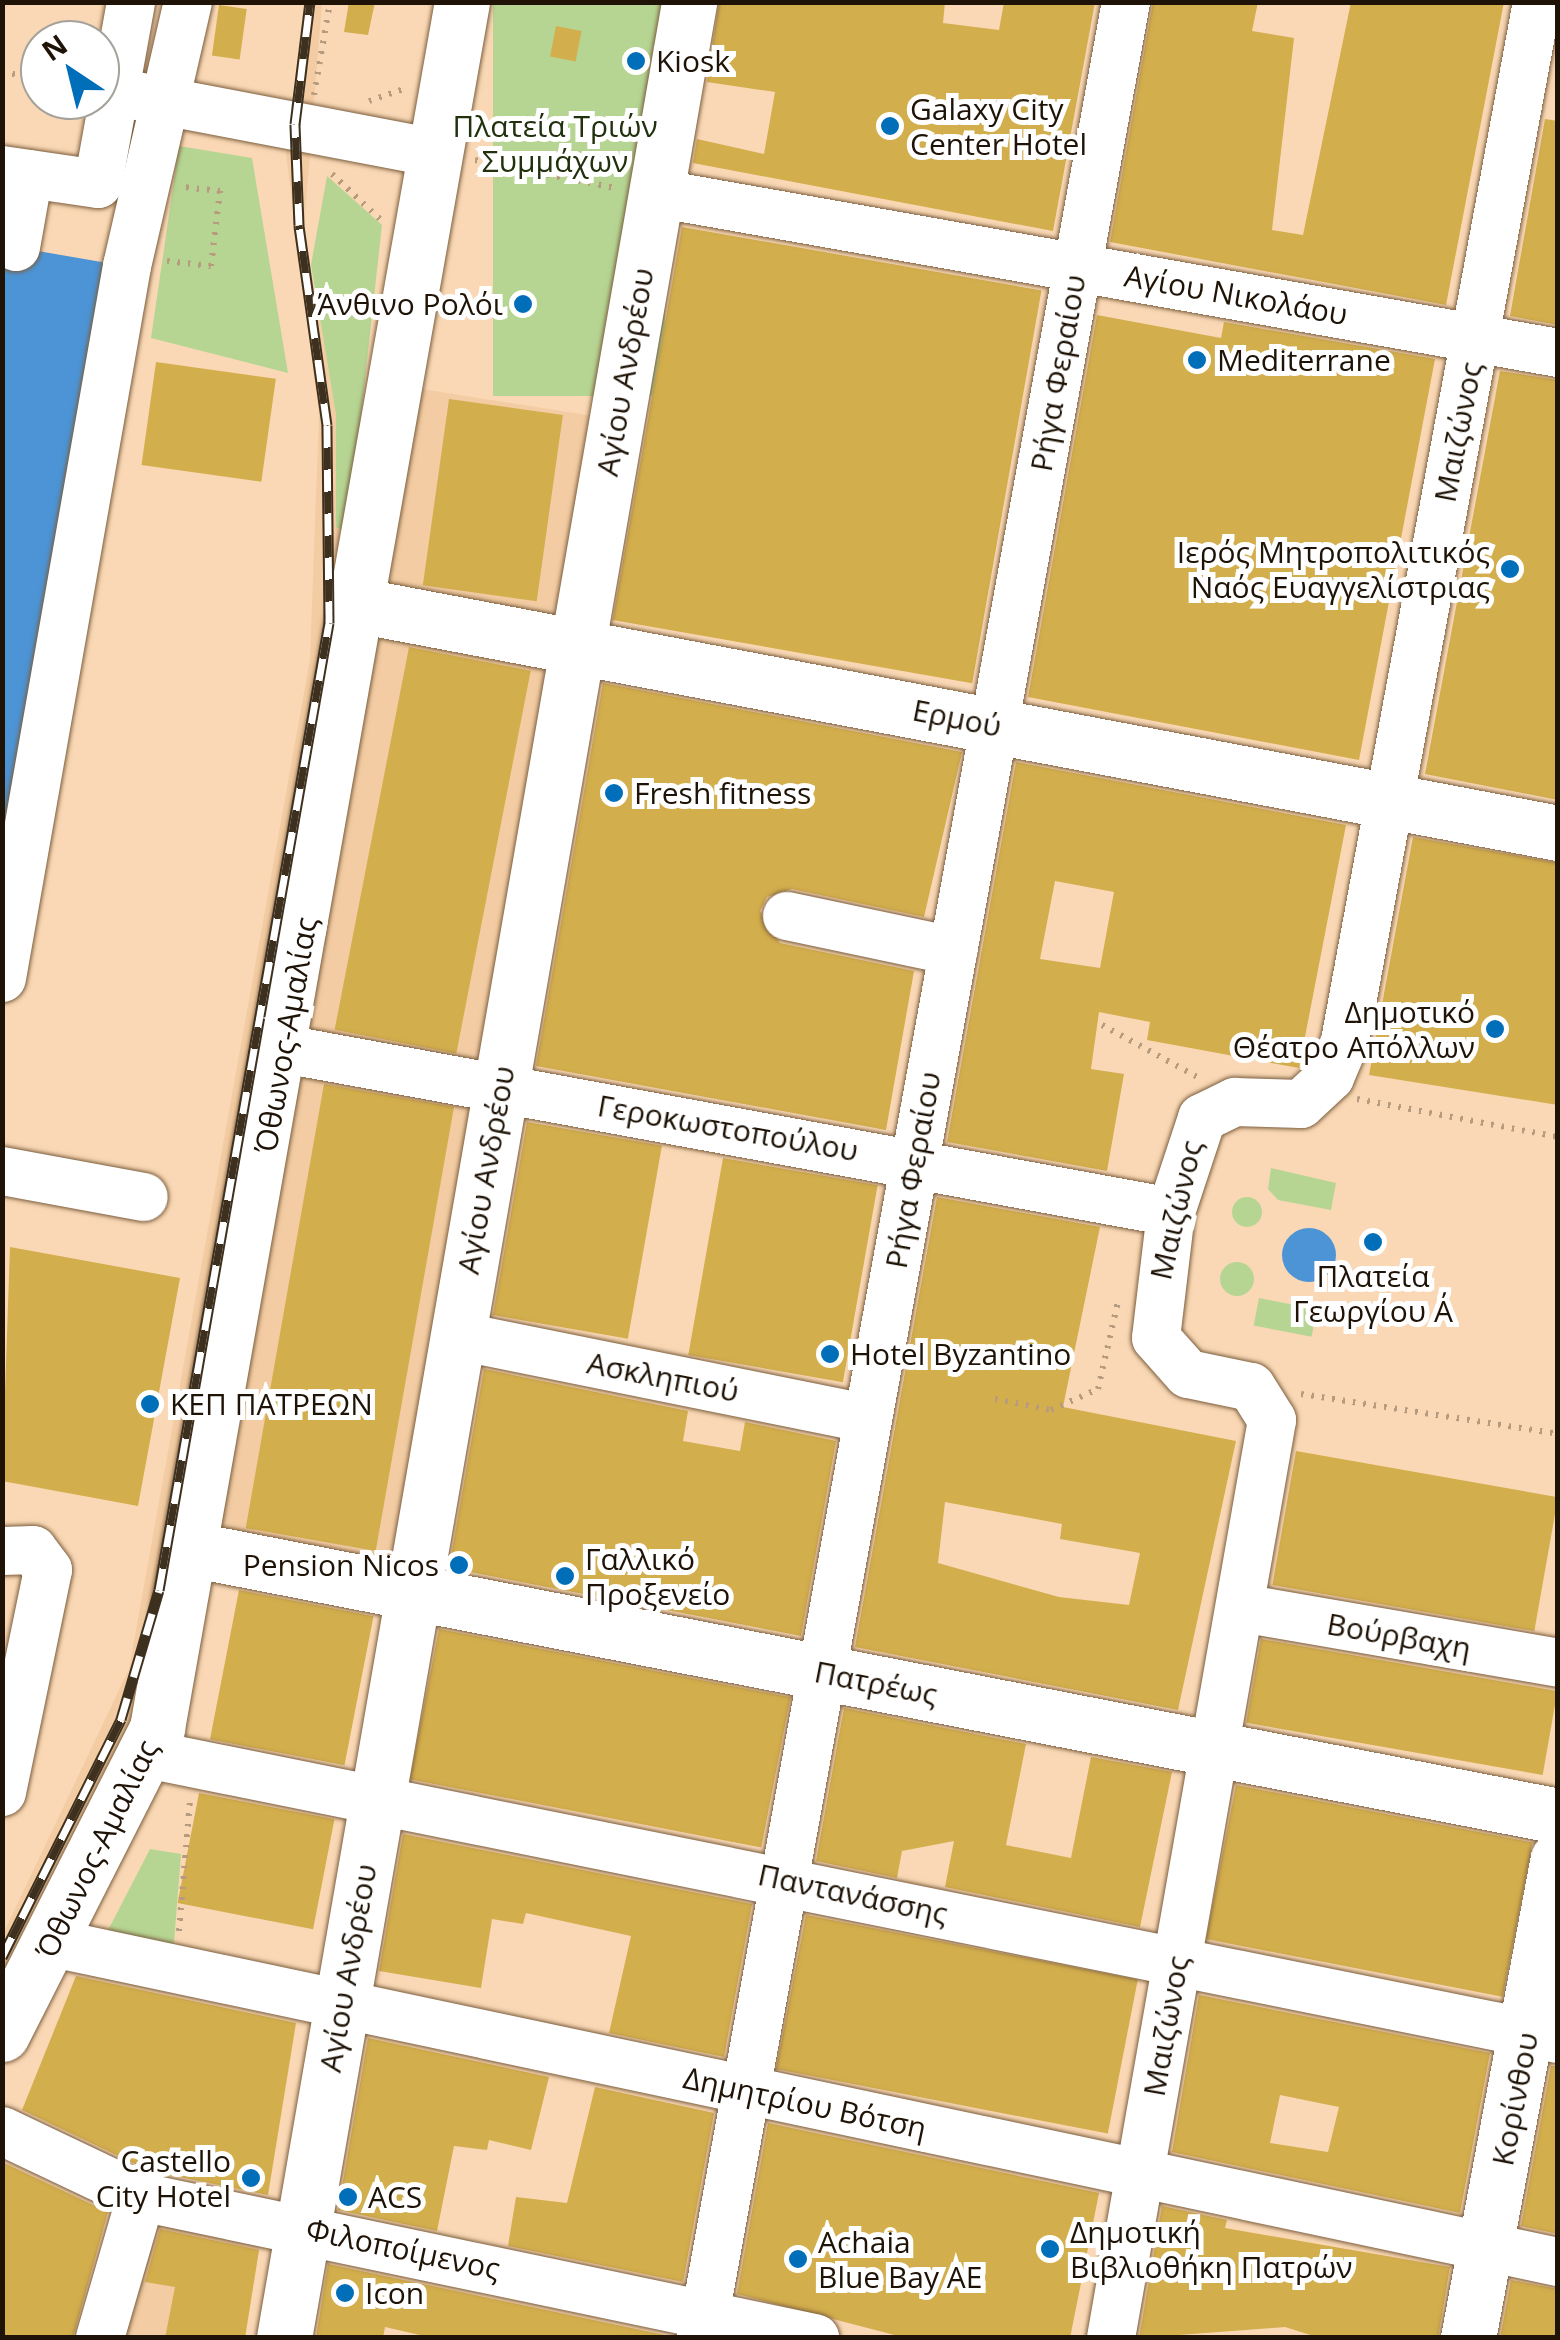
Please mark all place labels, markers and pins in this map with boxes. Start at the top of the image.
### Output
place label: Kiosk [656,43,730,79]
marker: Kiosk [625,50,647,72]
place label: Galaxy City Center Hotel [910,91,1087,162]
marker: Galaxy City Center Hotel [879,115,901,137]
place label: Άνθινο Ρολόι [317,286,503,322]
marker: Άνθινο Ρολόι [512,293,534,315]
place label: Mediterrane [1217,342,1391,378]
marker: Mediterrane [1186,349,1208,371]
place label: Ιερός Μητροπολιτικός Ναός Ευαγγελίστριας [1177,534,1490,604]
marker: Ιερός Μητροπολιτικός Ναός Ευαγγελίστριας [1499,558,1521,580]
place label: Fresh fitness [634,775,811,811]
marker: Fresh fitness [603,782,625,804]
place label: Δημοτικό Θέατρο Απόλλων [1233,994,1475,1064]
marker: Δημοτικό Θέατρο Απόλλων [1484,1018,1506,1040]
marker: Πλατεία Γεωργίου Α΄ [1362,1231,1384,1253]
place label: Πλατεία Γεωργίου Α΄ [1293,1258,1453,1328]
place label: Hotel Byzantino [850,1336,1071,1372]
marker: Hotel Byzantino [819,1343,841,1365]
place label: ΚΕΠ ΠΑΤΡΕΩΝ [170,1386,373,1422]
marker: ΚΕΠ ΠΑΤΡΕΩΝ [139,1393,161,1415]
place label: Γαλλικό Προξενείο [585,1541,730,1612]
place label: Pension Nicos [243,1547,439,1583]
marker: Pension Nicos [448,1554,470,1576]
marker: Γαλλικό Προξενείο [554,1565,576,1587]
place label: Castello City Hotel [96,2143,231,2214]
marker: Castello City Hotel [240,2167,262,2189]
place label: ACS [368,2179,422,2215]
marker: ACS [337,2186,359,2208]
place label: Δημοτική Βιβλιοθήκη Πατρών [1070,2214,1353,2284]
place label: Achaia Blue Bay AE [818,2224,983,2294]
marker: Δημοτική Βιβλιοθήκη Πατρών [1039,2238,1061,2260]
marker: Achaia Blue Bay AE [787,2248,809,2270]
place label: Icon [365,2275,424,2311]
marker: Icon [334,2282,356,2304]

